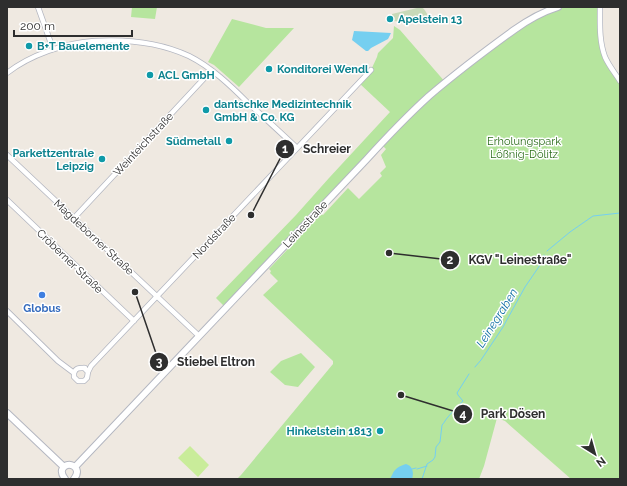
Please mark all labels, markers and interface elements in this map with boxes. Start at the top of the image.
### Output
scale bar [14,12,132,38]
place label: Apelstein 13 [398,13,462,26]
marker: Apelstein 13 [385,14,395,24]
text: 200 m [20,19,55,33]
place label: B+T Bauelemente [37,40,130,53]
marker: B+T Bauelemente [24,41,34,51]
place label: Konditorei Wendl [277,63,369,76]
marker: Konditorei Wendl [264,64,274,74]
place label: ACL GmbH [158,69,215,82]
marker: ACL GmbH [145,70,155,80]
place label: dantschke Medizintechnik GmbH & Co. KG [214,98,352,124]
marker: dantschke Medizintechnik GmbH & Co. KG [201,105,211,115]
street label: Weinteichstraße [111,109,177,179]
place label: Südmetall [166,135,222,148]
park label: Erholungspark Lößnig-Dölitz [487,135,561,161]
marker: Südmetall [224,136,234,146]
callout: Schreier [275,137,359,161]
text: 1 [282,142,288,156]
text: Schreier [303,142,351,156]
place label: Parkettzentrale Leipzig [12,147,94,173]
marker: Parkettzentrale Leipzig [97,154,107,164]
street label: Magdeborner Straße [51,197,137,278]
street label: Leinestraße [280,198,331,250]
street label: Nordstraße [190,211,239,262]
street label: Cröberner Straße [34,227,106,297]
callout: KGV "Leinestraße" [440,248,580,272]
text: 2 [447,253,454,267]
text: KGV "Leinestraße" [468,253,572,267]
water label: Leinegraben [473,286,521,350]
marker: Globus [37,290,47,300]
place label: Globus [23,302,61,315]
callout: Stiebel Eltron [149,350,263,374]
text: 3 [156,355,163,369]
text: Stiebel Eltron [177,355,255,369]
callout: Park Dösen [453,402,553,426]
text: 4 [460,407,467,421]
text: Park Dösen [481,407,545,421]
place label: Hinkelstein 1813 [287,425,372,438]
marker: Hinkelstein 1813 [375,426,385,436]
north arrow [575,434,615,474]
text: N [593,454,608,469]

